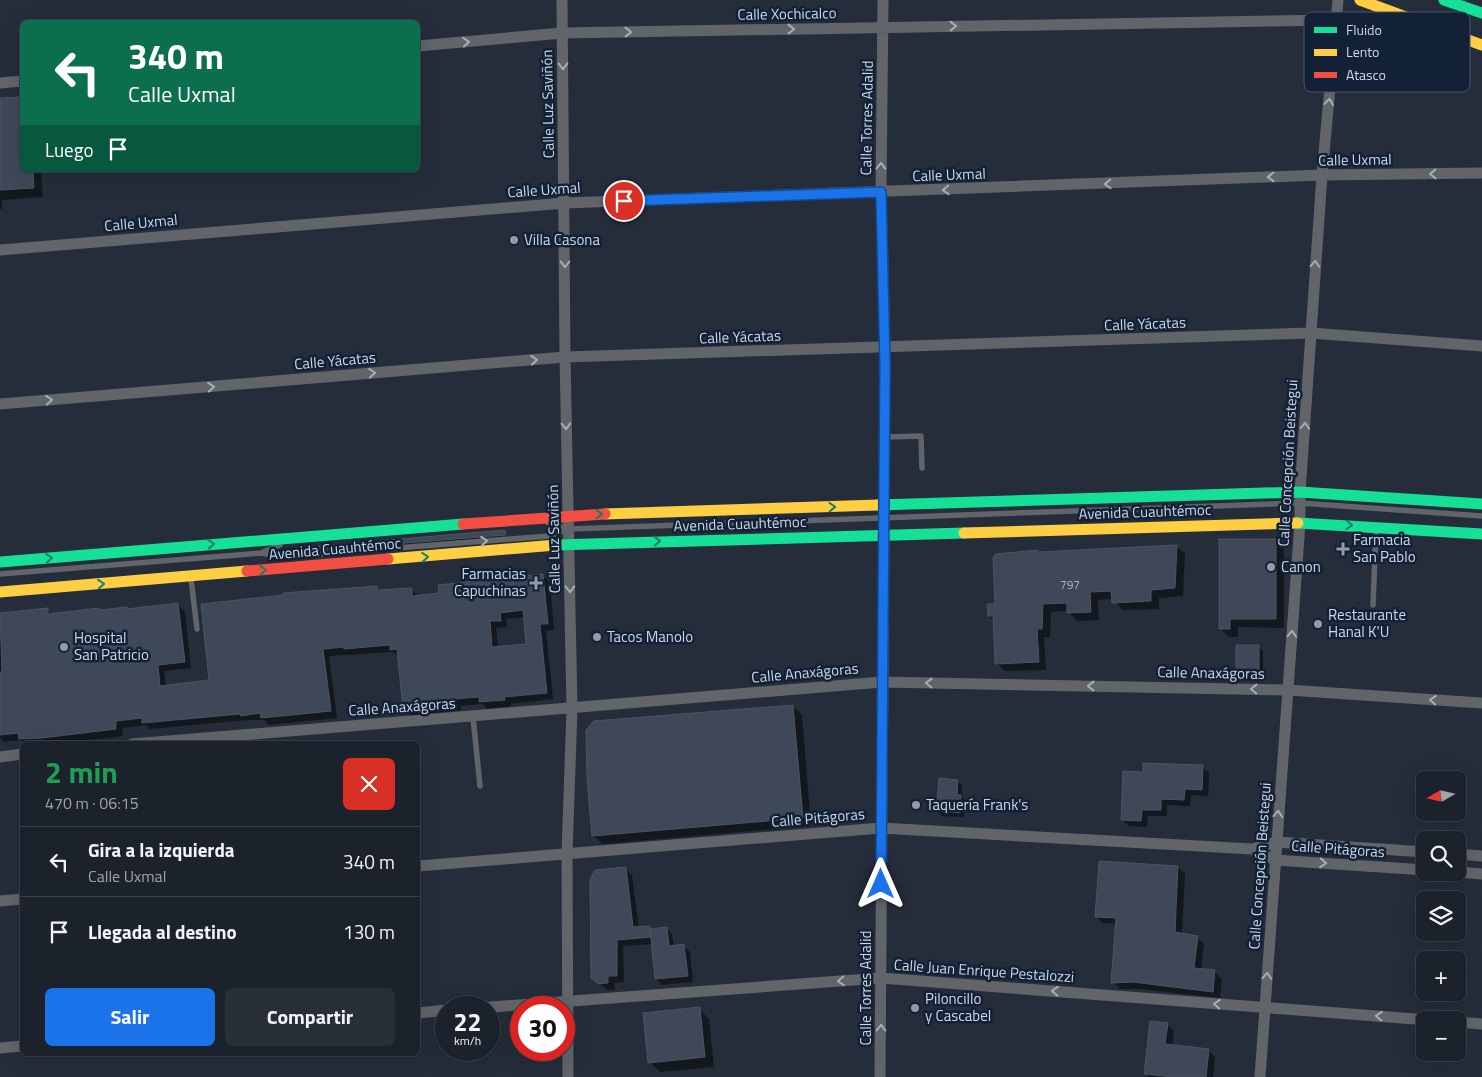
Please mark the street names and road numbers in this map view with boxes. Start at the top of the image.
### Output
street label: Calle Xochicalco [737,1,837,26]
street label: Calle Luz Saviñón [535,49,560,159]
street label: Calle Torres Adalid [854,60,879,176]
street label: Calle Uxmal [1318,147,1392,172]
street label: Calle Uxmal [912,162,986,187]
street label: Calle Uxmal [507,175,581,204]
street label: Calle Uxmal [103,208,179,237]
street label: Calle Yácatas [1104,311,1186,336]
street label: Calle Yácatas [699,324,781,349]
street label: Calle Yácatas [293,345,377,376]
street label: Calle Concepción Beistegui [1272,379,1303,547]
street label: Calle Luz Saviñón [541,484,566,594]
street label: Avenida Cuauhtémoc [1078,498,1212,525]
street label: Avenida Cuauhtémoc [673,510,807,537]
street label: Avenida Cuauhtémoc [268,531,402,566]
street label: Calle Anaxágoras [750,656,860,689]
street label: Calle Anaxágoras [1157,660,1265,685]
street label: Calle Anaxágoras [348,691,456,722]
street label: Calle Concepción Beistegui [1242,782,1277,950]
street label: Calle Pitágoras [770,802,866,833]
street label: Calle Pitágoras [1290,834,1386,863]
street label: Calle Torres Adalid [854,931,877,1046]
street label: Calle Juan Enrique Pestalozzi [893,953,1075,988]

